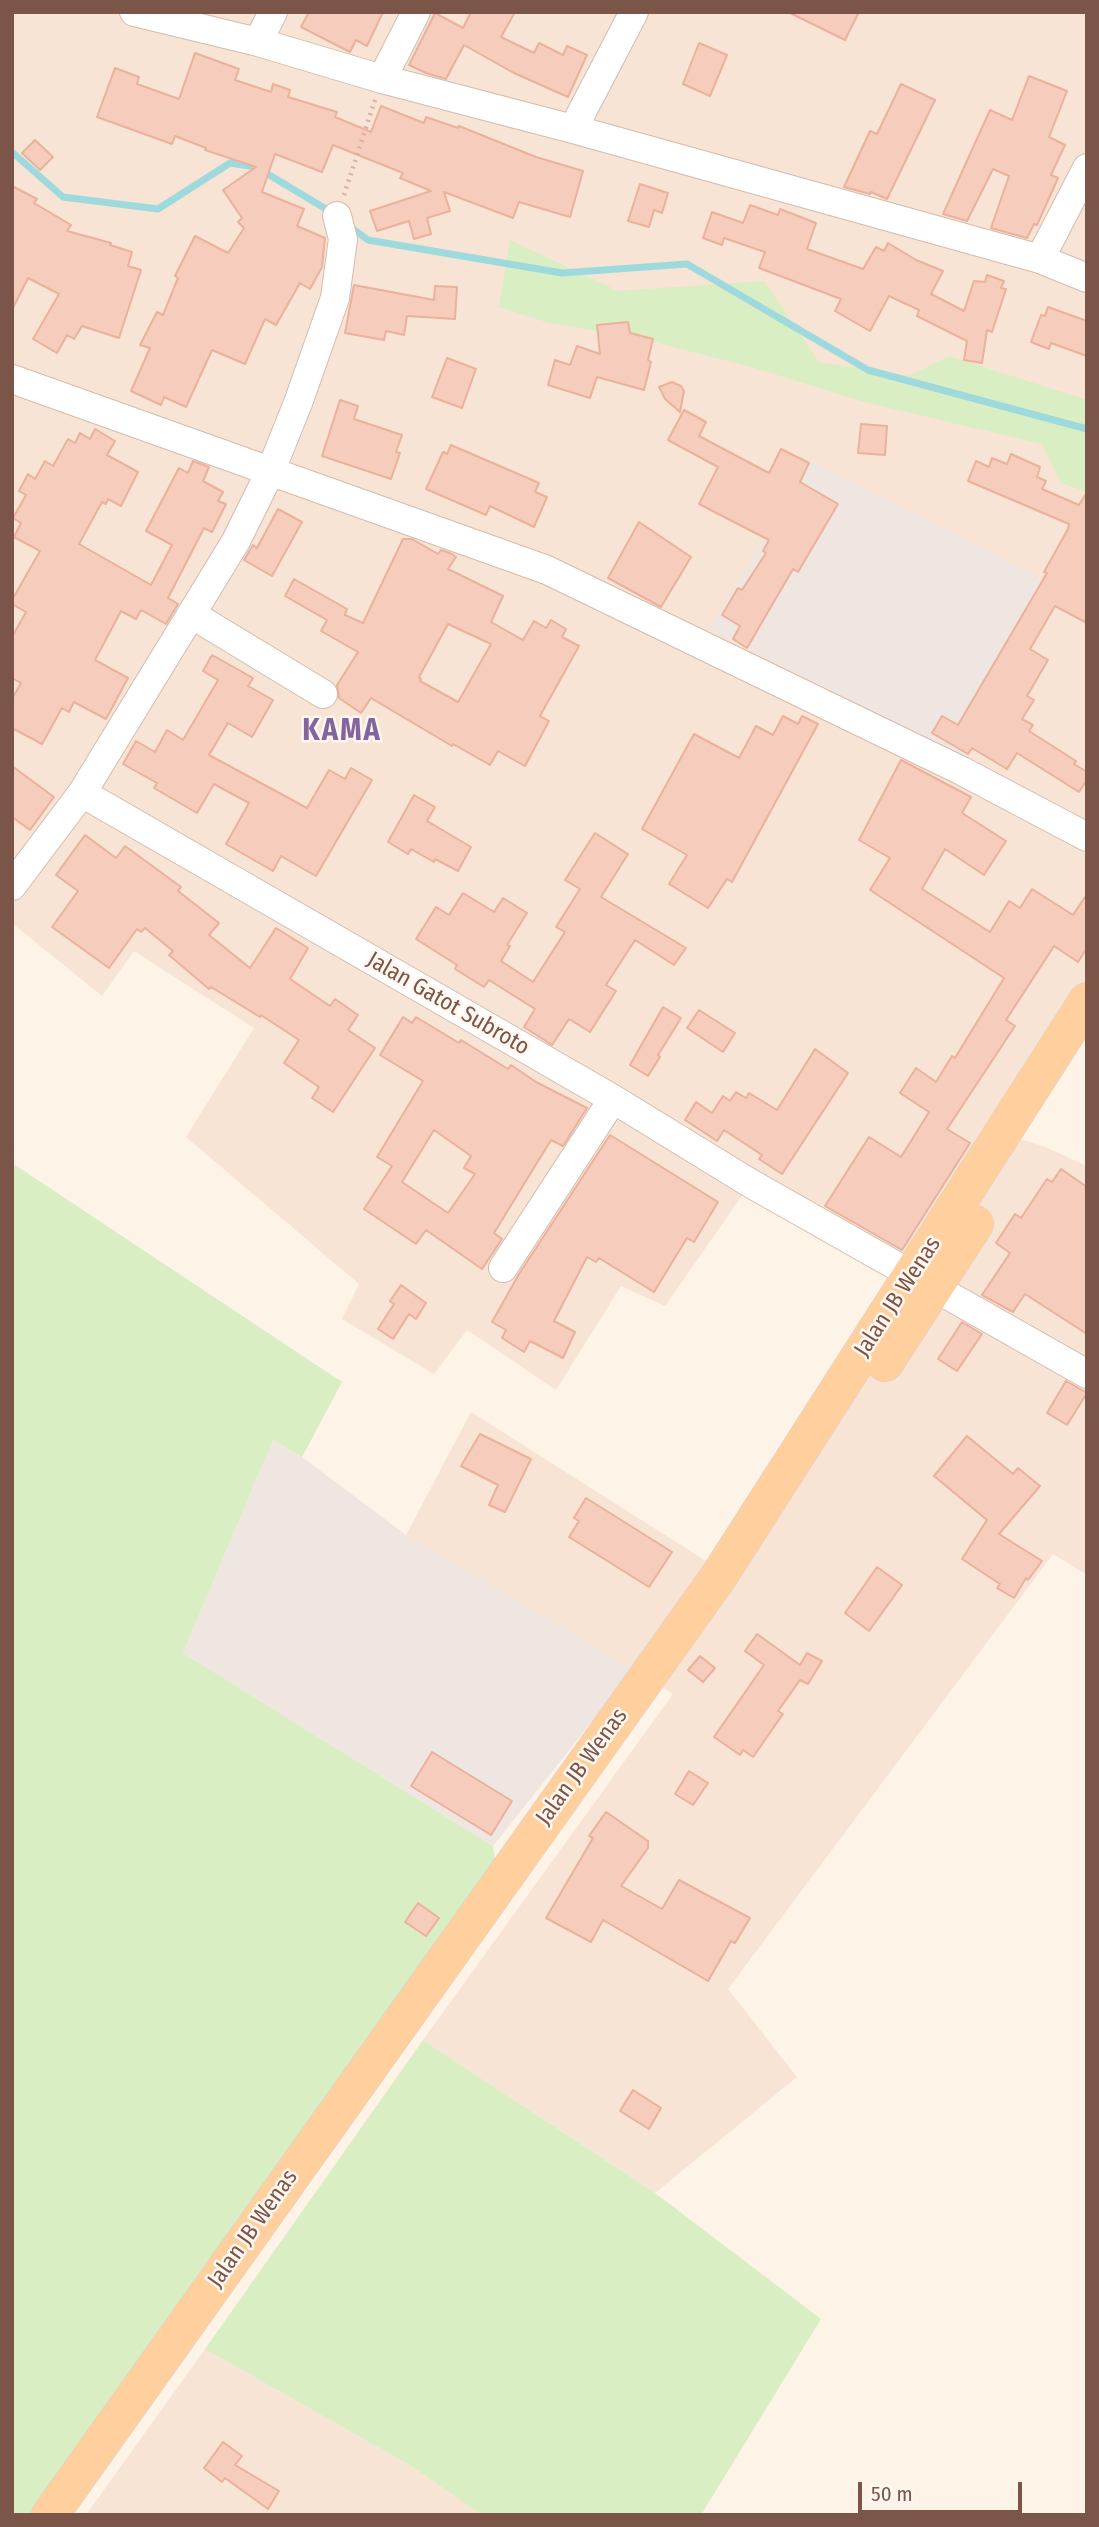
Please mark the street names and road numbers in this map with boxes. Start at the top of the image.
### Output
street label: Jalan Gatot Subroto [362,946,534,1062]
street label: Jalan JB Wenas [849,1232,947,1362]
street label: Jalan JB Wenas [530,1703,634,1831]
street label: Jalan JB Wenas [202,2165,304,2293]

